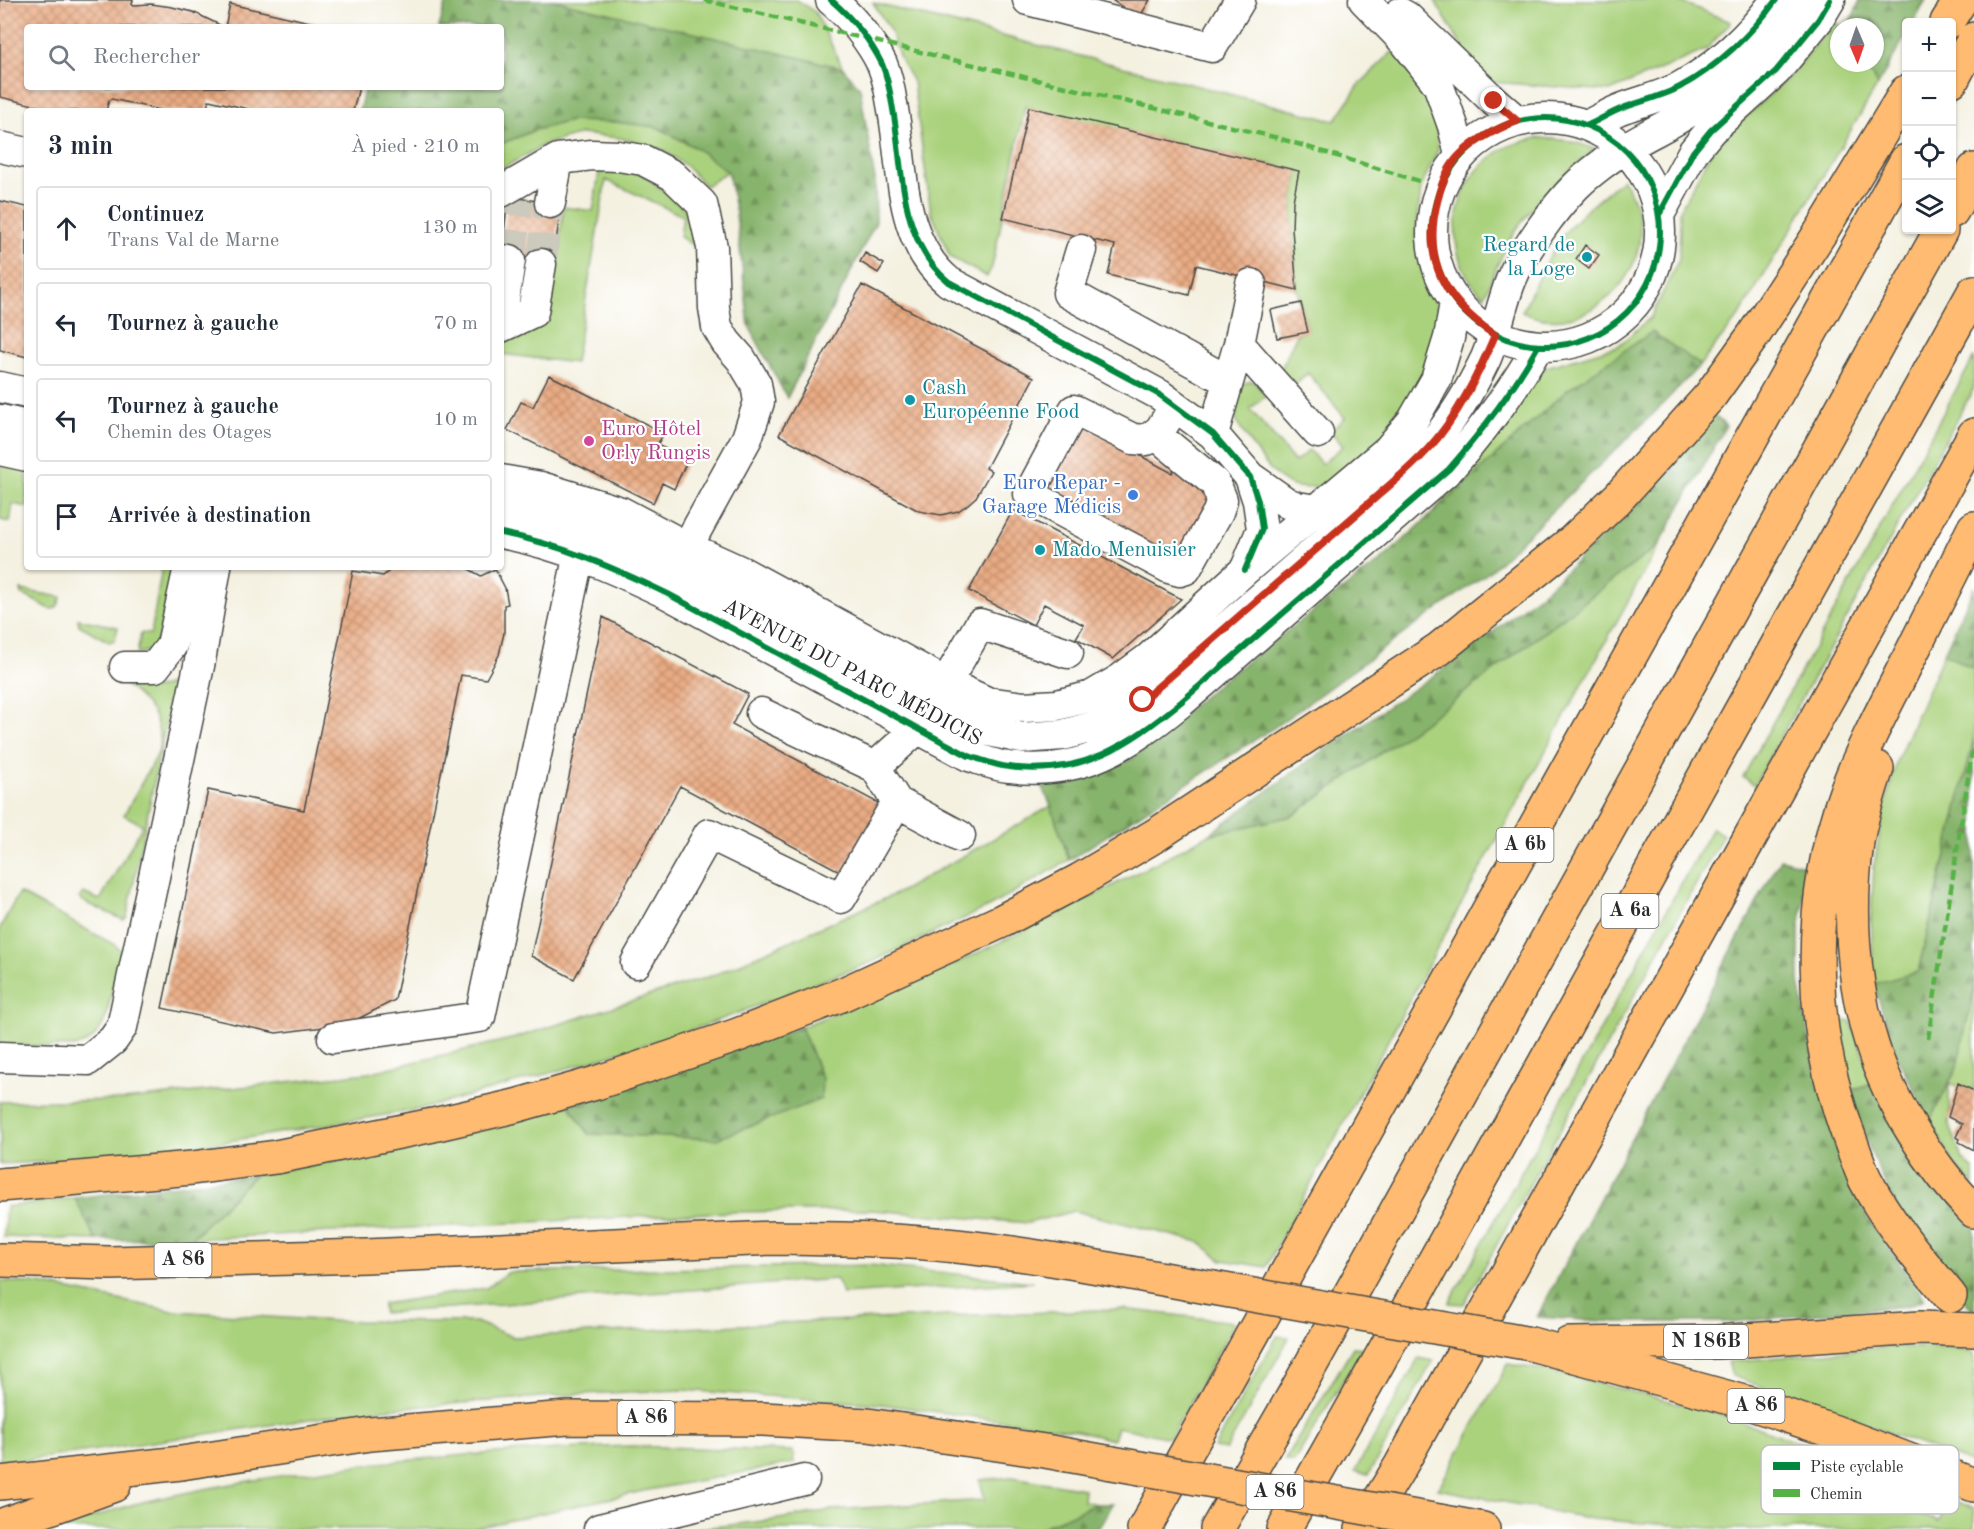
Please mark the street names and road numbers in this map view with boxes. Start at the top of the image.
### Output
street label: AVENUE DU PARC MÉDICIS [719,592,987,750]
road number: A 6b [1496,828,1553,862]
road number: A 6a [1602,894,1658,928]
road number: A 86 [154,1243,212,1277]
road number: N 186B [1664,1325,1748,1359]
road number: A 86 [1728,1389,1784,1423]
road number: A 86 [618,1401,674,1435]
road number: A 86 [1246,1475,1304,1509]

